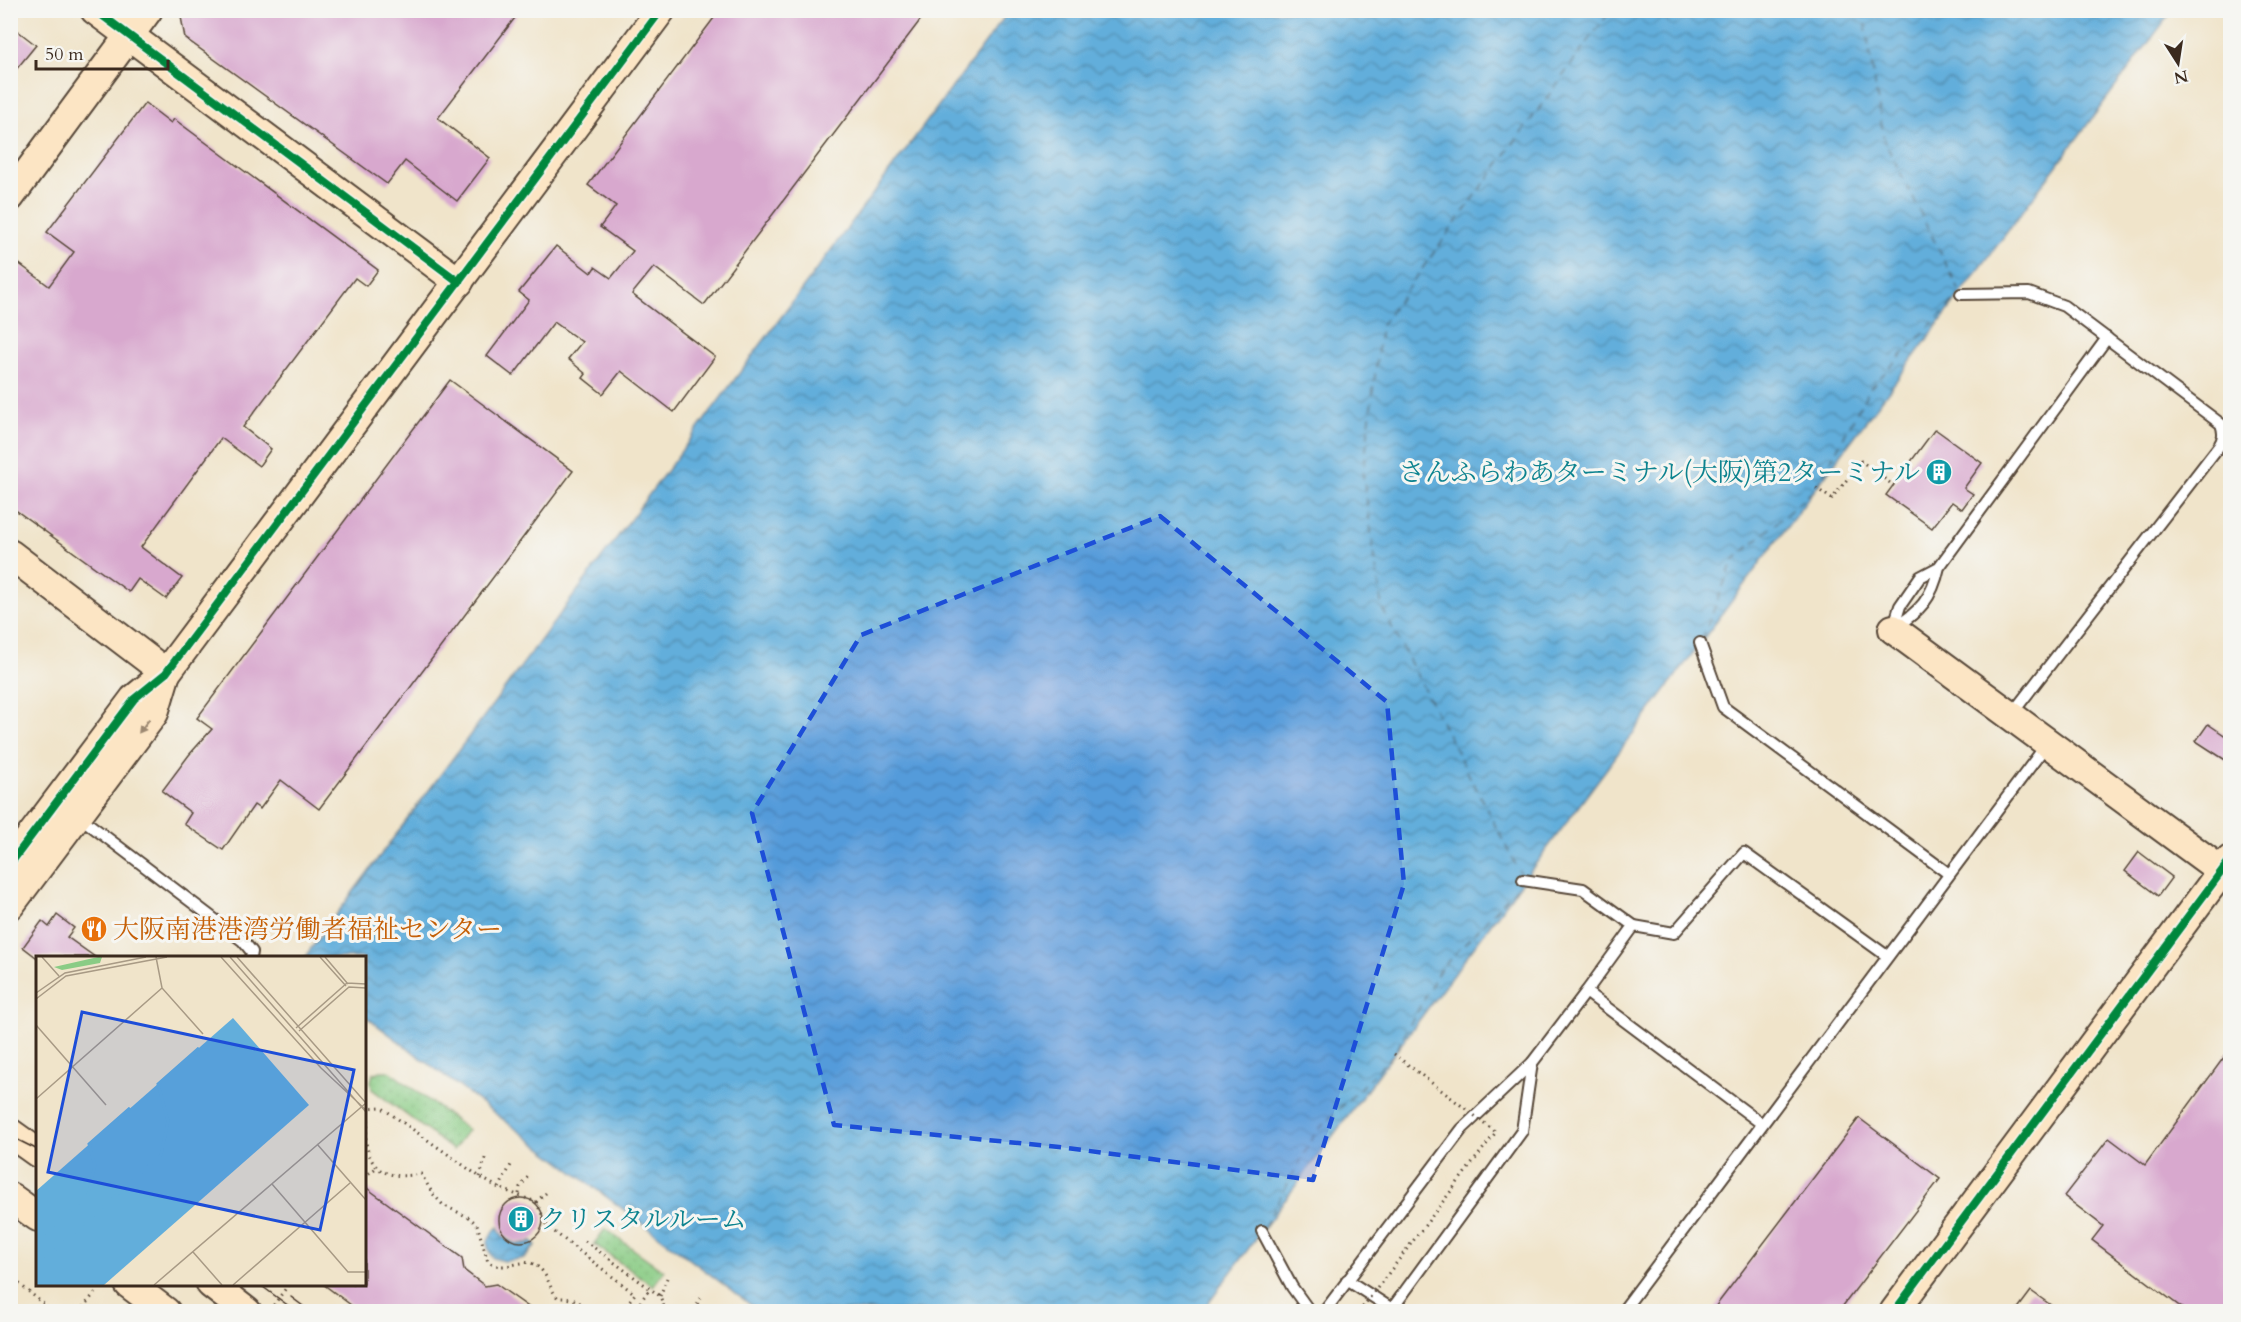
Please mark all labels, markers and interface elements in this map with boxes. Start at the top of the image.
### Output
scale bar [36,33,168,71]
north arrow [2148,33,2208,93]
text: 50 m [45,42,84,67]
text: N [2172,64,2190,89]
place label: さんふらわあターミナル(大阪)第2ターミナル [1399,455,1920,490]
building icon: さんふらわあターミナル(大阪)第2ターミナル [1924,457,1954,487]
one-way arrow [138,718,150,734]
place label: 大阪南港港湾労働者福祉センター [113,912,502,947]
restaurant icon: 大阪南港港湾労働者福祉センター [79,914,109,944]
inset map [36,956,366,1286]
place label: クリスタルルーム [540,1202,747,1237]
building icon: クリスタルルーム [506,1204,536,1234]

